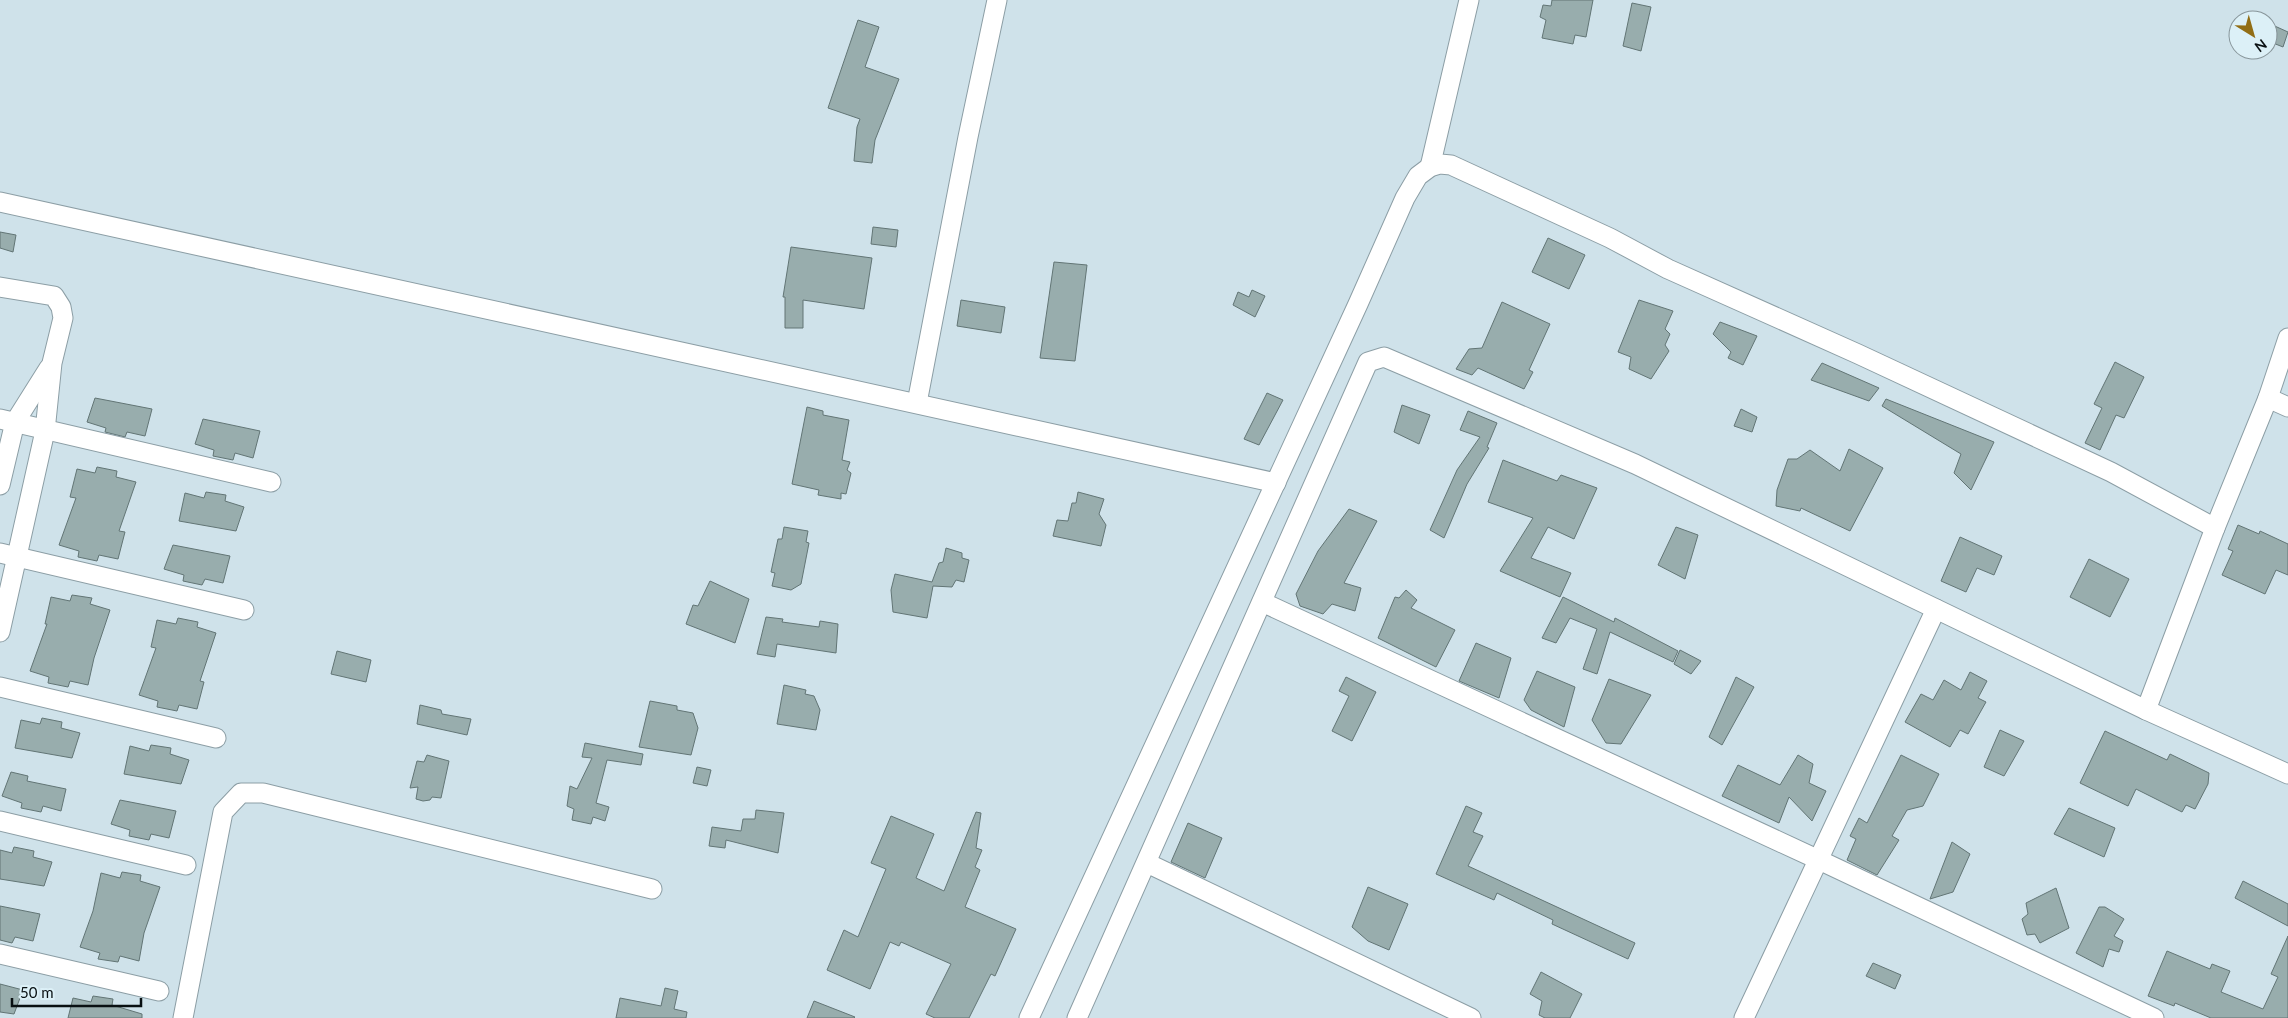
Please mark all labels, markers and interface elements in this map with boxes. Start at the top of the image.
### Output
north arrow [2228,10,2278,60]
text: N [2252,36,2271,56]
scale bar [12,976,141,1008]
text: 50 m [20,983,54,1001]

